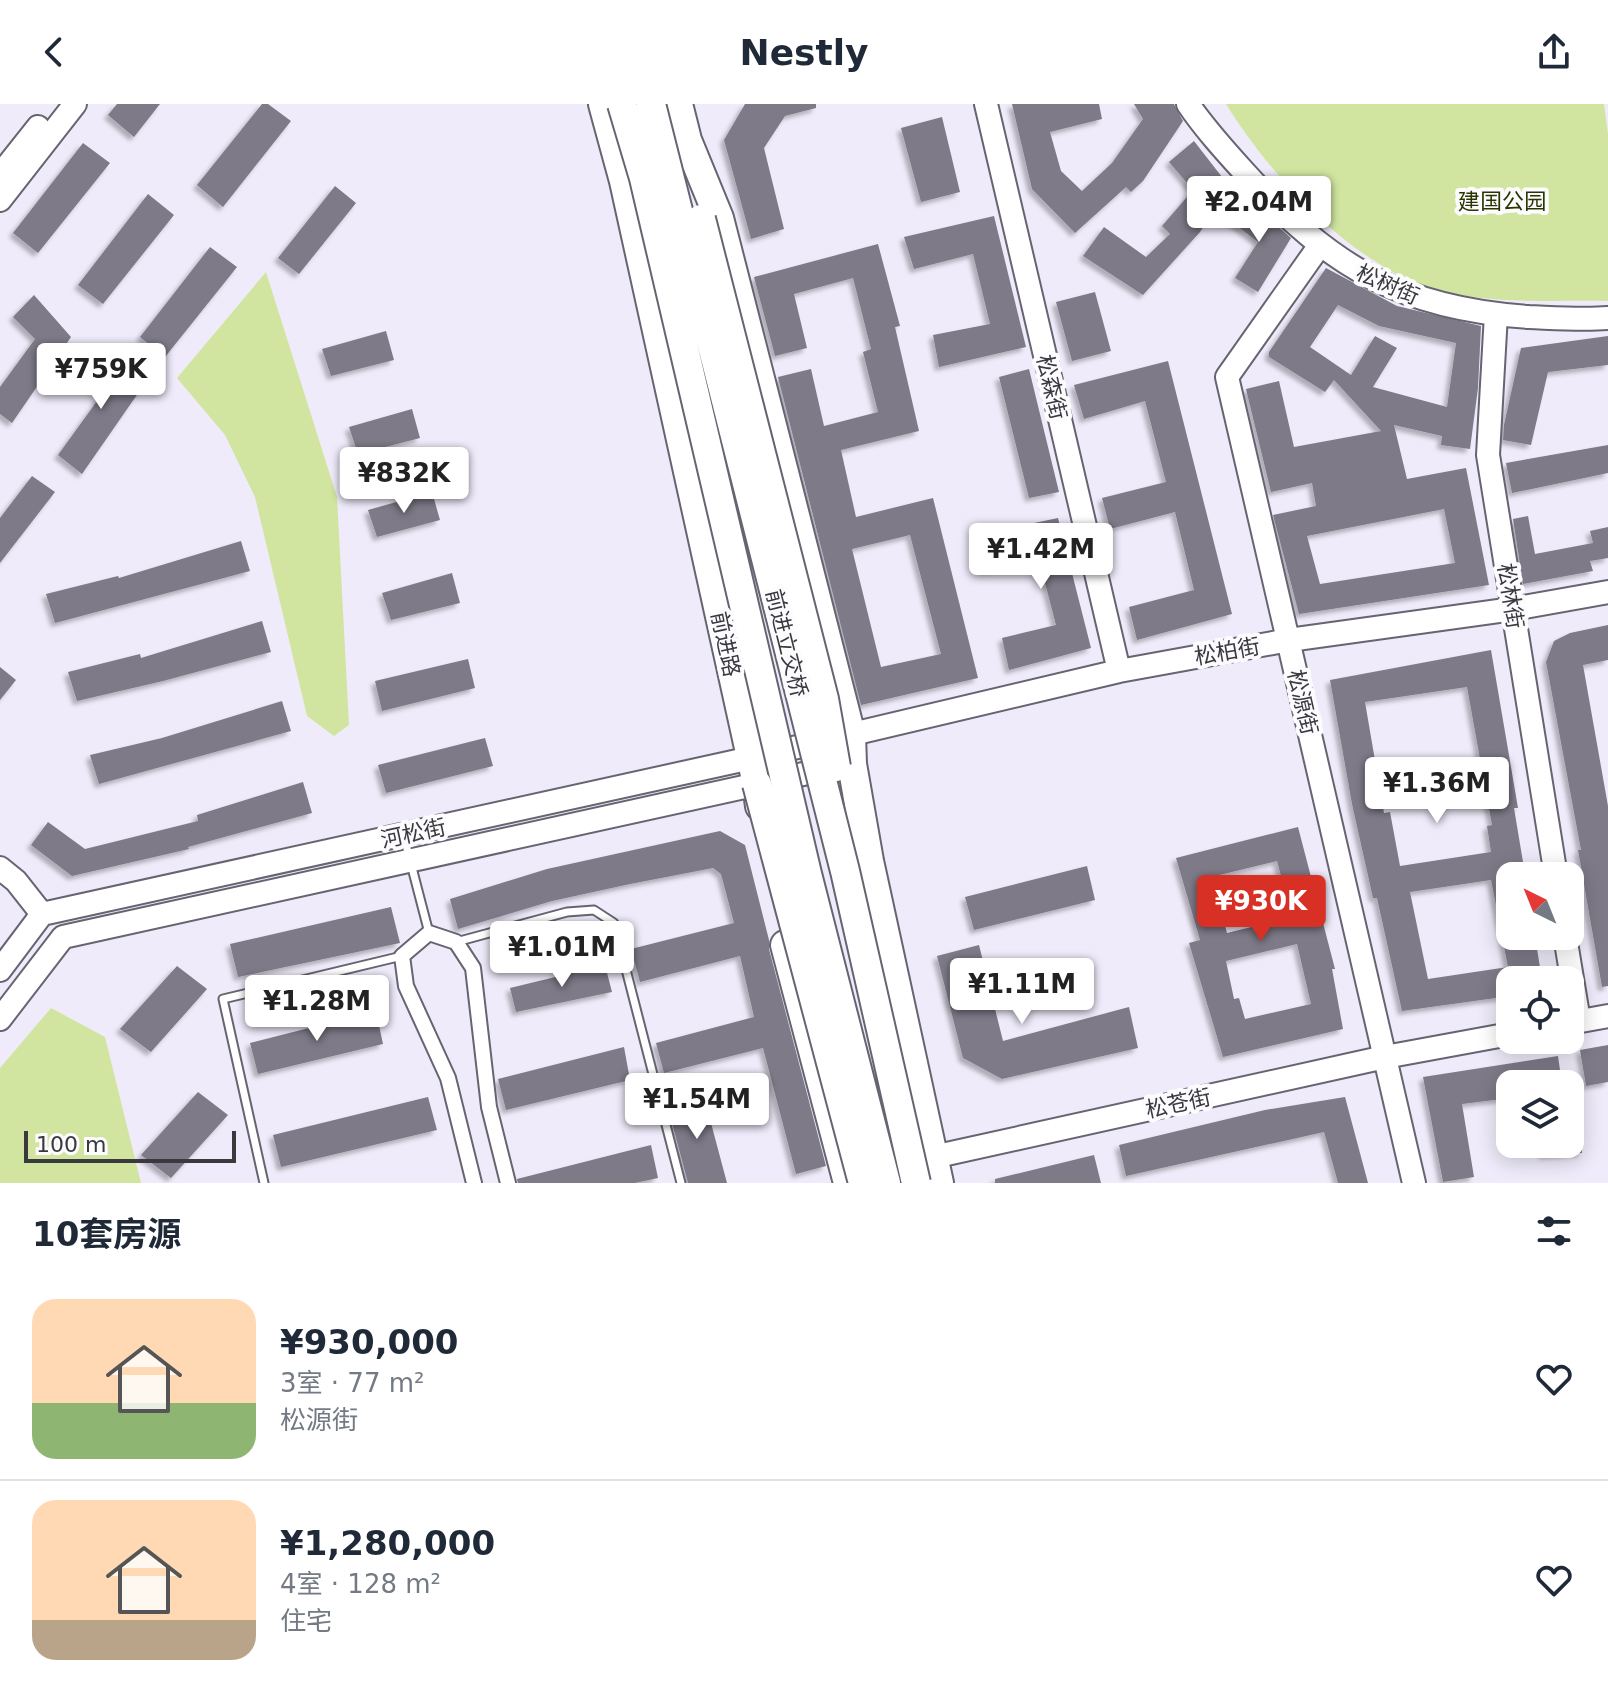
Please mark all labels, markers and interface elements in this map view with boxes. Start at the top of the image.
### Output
icon: back [32,30,76,74]
icon: share [1532,30,1576,74]
text: Nestly [740,32,869,73]
pin: ¥2.04M [1194,176,1324,244]
text: ¥2.04M [1205,187,1313,217]
park label: 建国公园 [1458,189,1546,214]
street label: 松树街 [1353,260,1423,309]
pin: ¥759K [45,343,157,411]
street label: 松森街 [1032,352,1071,422]
text: ¥759K [55,354,147,384]
pin: ¥832K [348,447,460,515]
text: ¥832K [358,458,450,488]
pin: ¥1.42M [976,523,1106,591]
text: ¥1.42M [987,534,1095,564]
street label: 松林街 [1493,562,1528,631]
street label: 前进立交桥 [761,587,812,700]
street label: 前进路 [706,609,745,679]
street label: 松柏街 [1192,633,1262,670]
street label: 松源街 [1283,667,1322,737]
pin: ¥1.36M [1372,757,1502,825]
text: ¥1.36M [1383,768,1491,798]
street label: 河松街 [378,814,448,853]
north arrow [1496,862,1584,950]
map controls [1496,862,1584,1158]
pin: ¥930K [1205,875,1317,943]
text: ¥930K [1215,886,1307,916]
pin: ¥1.01M [497,921,627,989]
text: ¥1.01M [508,932,616,962]
pin: ¥1.11M [957,958,1087,1026]
button: locate [1496,966,1584,1054]
text: ¥1.11M [968,969,1076,999]
pin: ¥1.28M [252,975,382,1043]
text: ¥1.28M [263,986,371,1016]
button: layers [1496,1070,1584,1158]
pin: ¥1.54M [632,1073,762,1141]
text: ¥1.54M [643,1084,751,1114]
street label: 松苍街 [1143,1084,1213,1123]
scale bar [24,1127,236,1163]
text: 100 m [36,1132,106,1157]
icon: filters [1532,1209,1576,1253]
text: 10套房源 [32,1214,181,1254]
text: ¥930,000 [280,1322,459,1362]
icon: home [96,1331,192,1427]
icon: heart [1532,1357,1576,1401]
text: 3室 · 77 m² [280,1368,424,1398]
text: 松源街 [280,1405,358,1435]
text: ¥1,280,000 [280,1523,495,1563]
icon: home [96,1532,192,1628]
icon: heart [1532,1558,1576,1602]
text: 4室 · 128 m² [280,1569,441,1599]
text: 住宅 [280,1606,332,1636]

